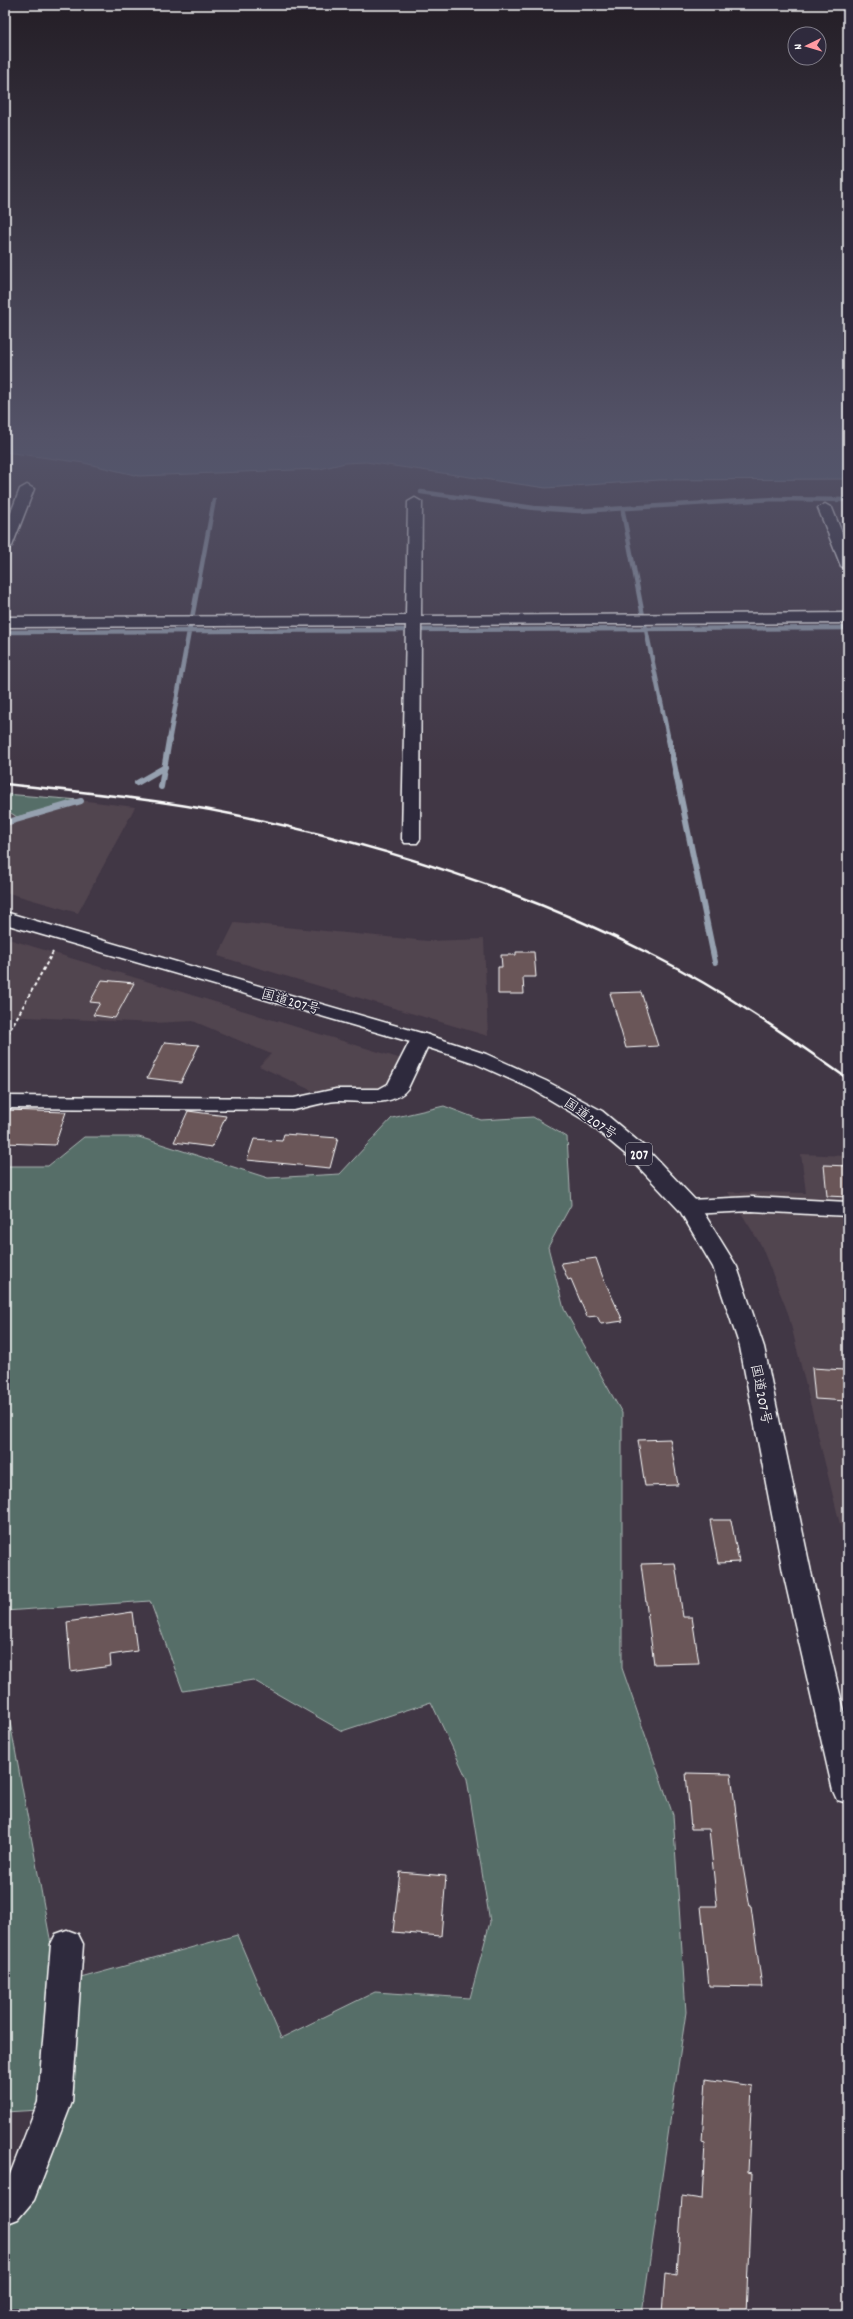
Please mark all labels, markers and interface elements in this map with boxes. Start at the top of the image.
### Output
north arrow [787,26,827,66]
text: N [791,43,807,50]
street label: 国道207号 [258,985,323,1021]
street label: 国道207号 [559,1094,621,1145]
road number: 207 [626,1143,652,1165]
street label: 国道207号 [744,1362,776,1426]

